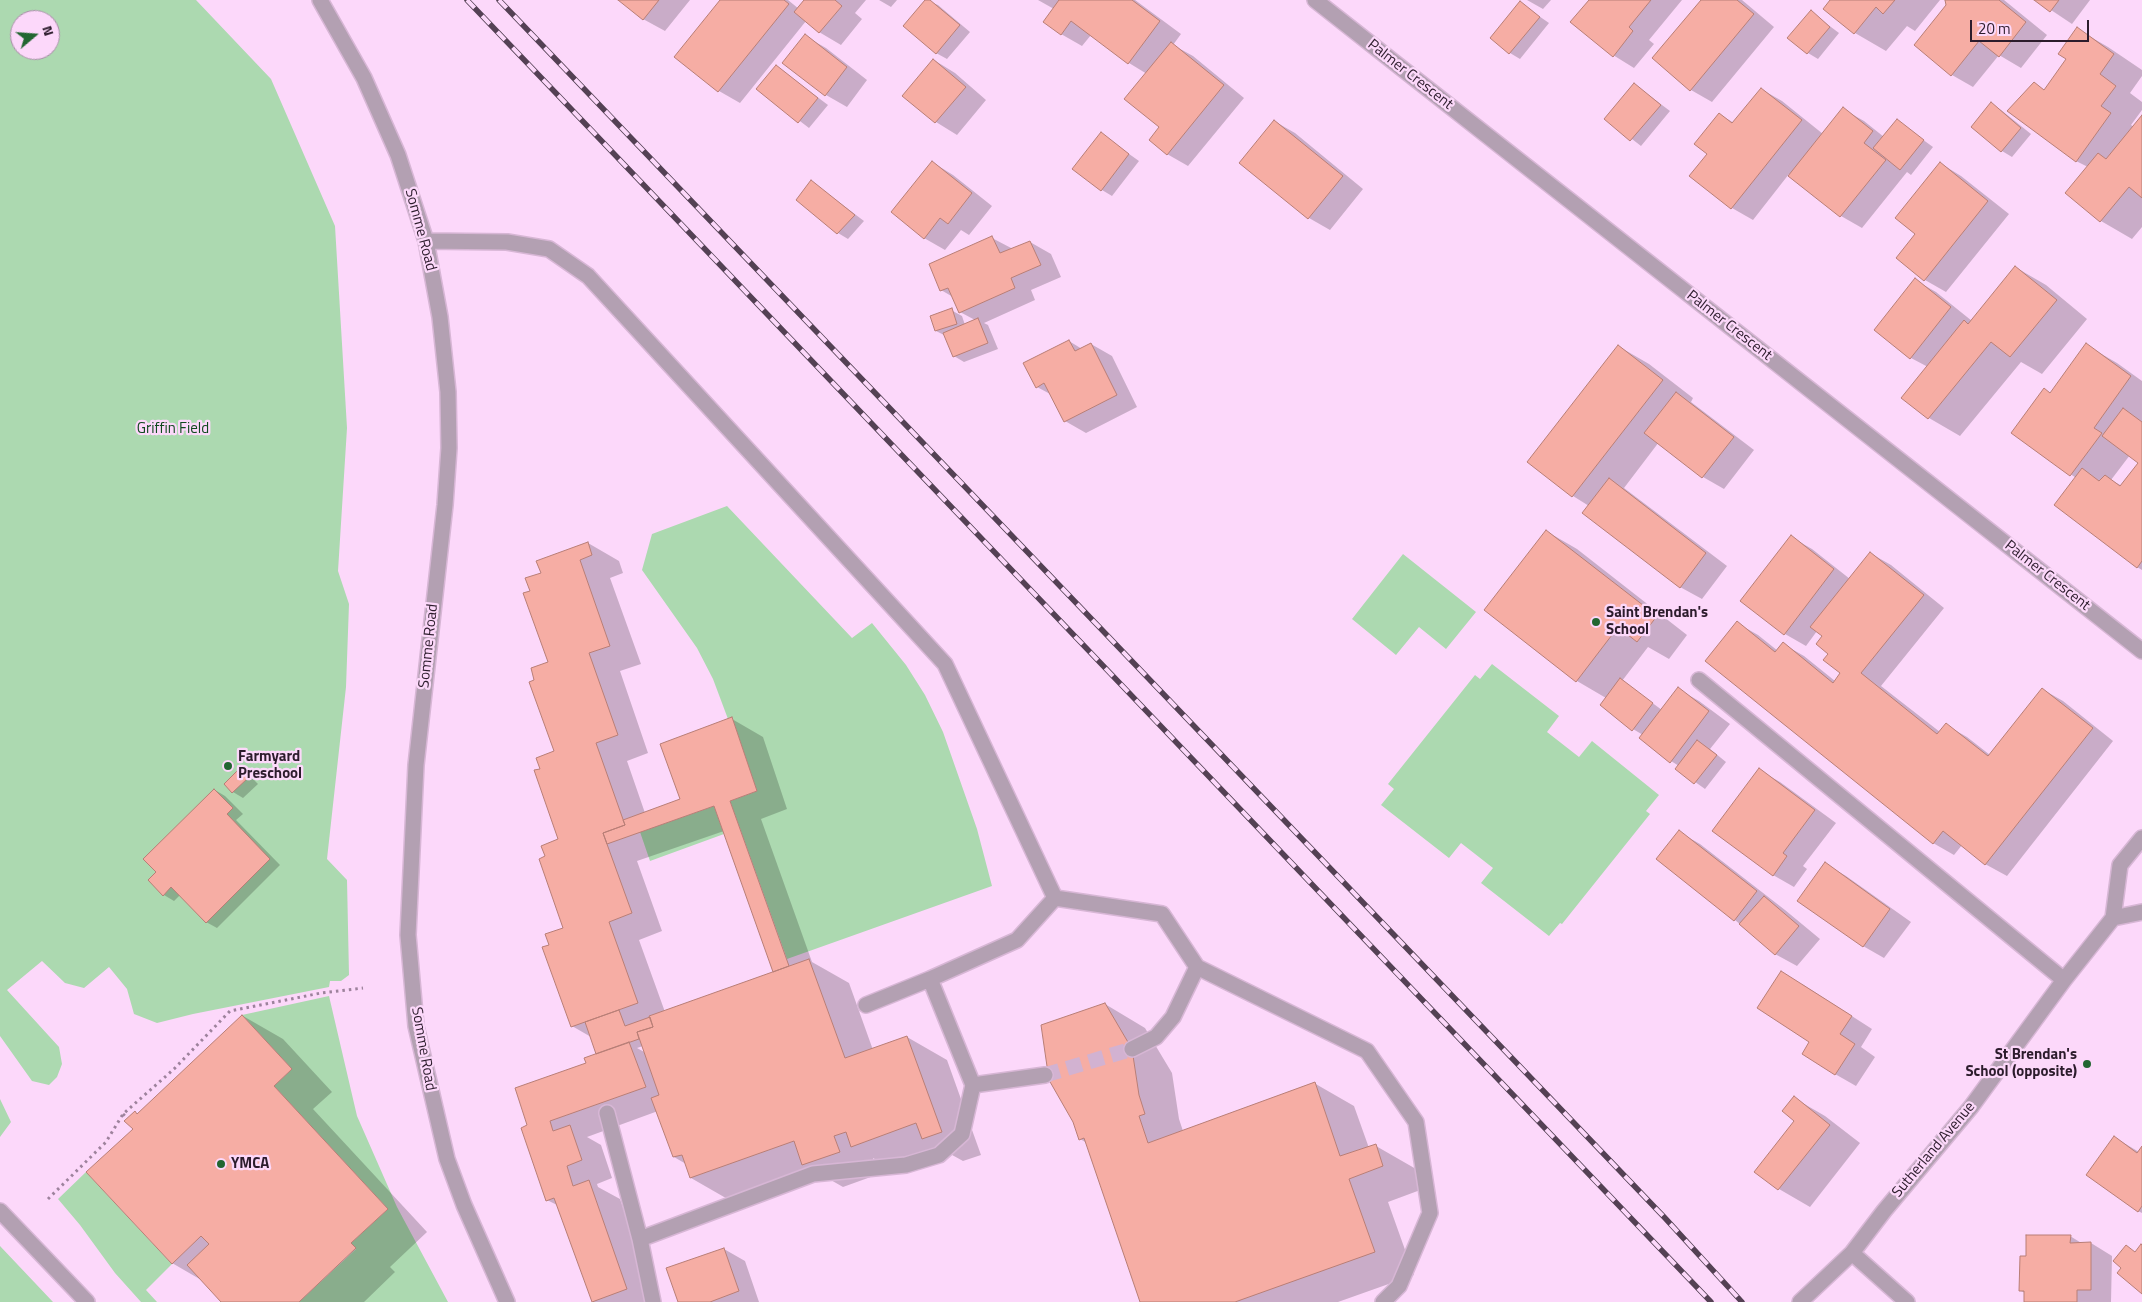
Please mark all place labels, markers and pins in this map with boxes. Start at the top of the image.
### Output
place label: Saint Brendan's School [1606,604,1708,639]
marker: Saint Brendan's School [1590,616,1602,628]
place label: Farmyard Preschool [238,748,302,783]
marker: Farmyard Preschool [222,760,234,772]
place label: St Brendan's School (opposite) [1965,1046,2077,1081]
marker: St Brendan's School (opposite) [2081,1058,2093,1070]
place label: YMCA [231,1155,269,1173]
marker: YMCA [215,1158,227,1170]

